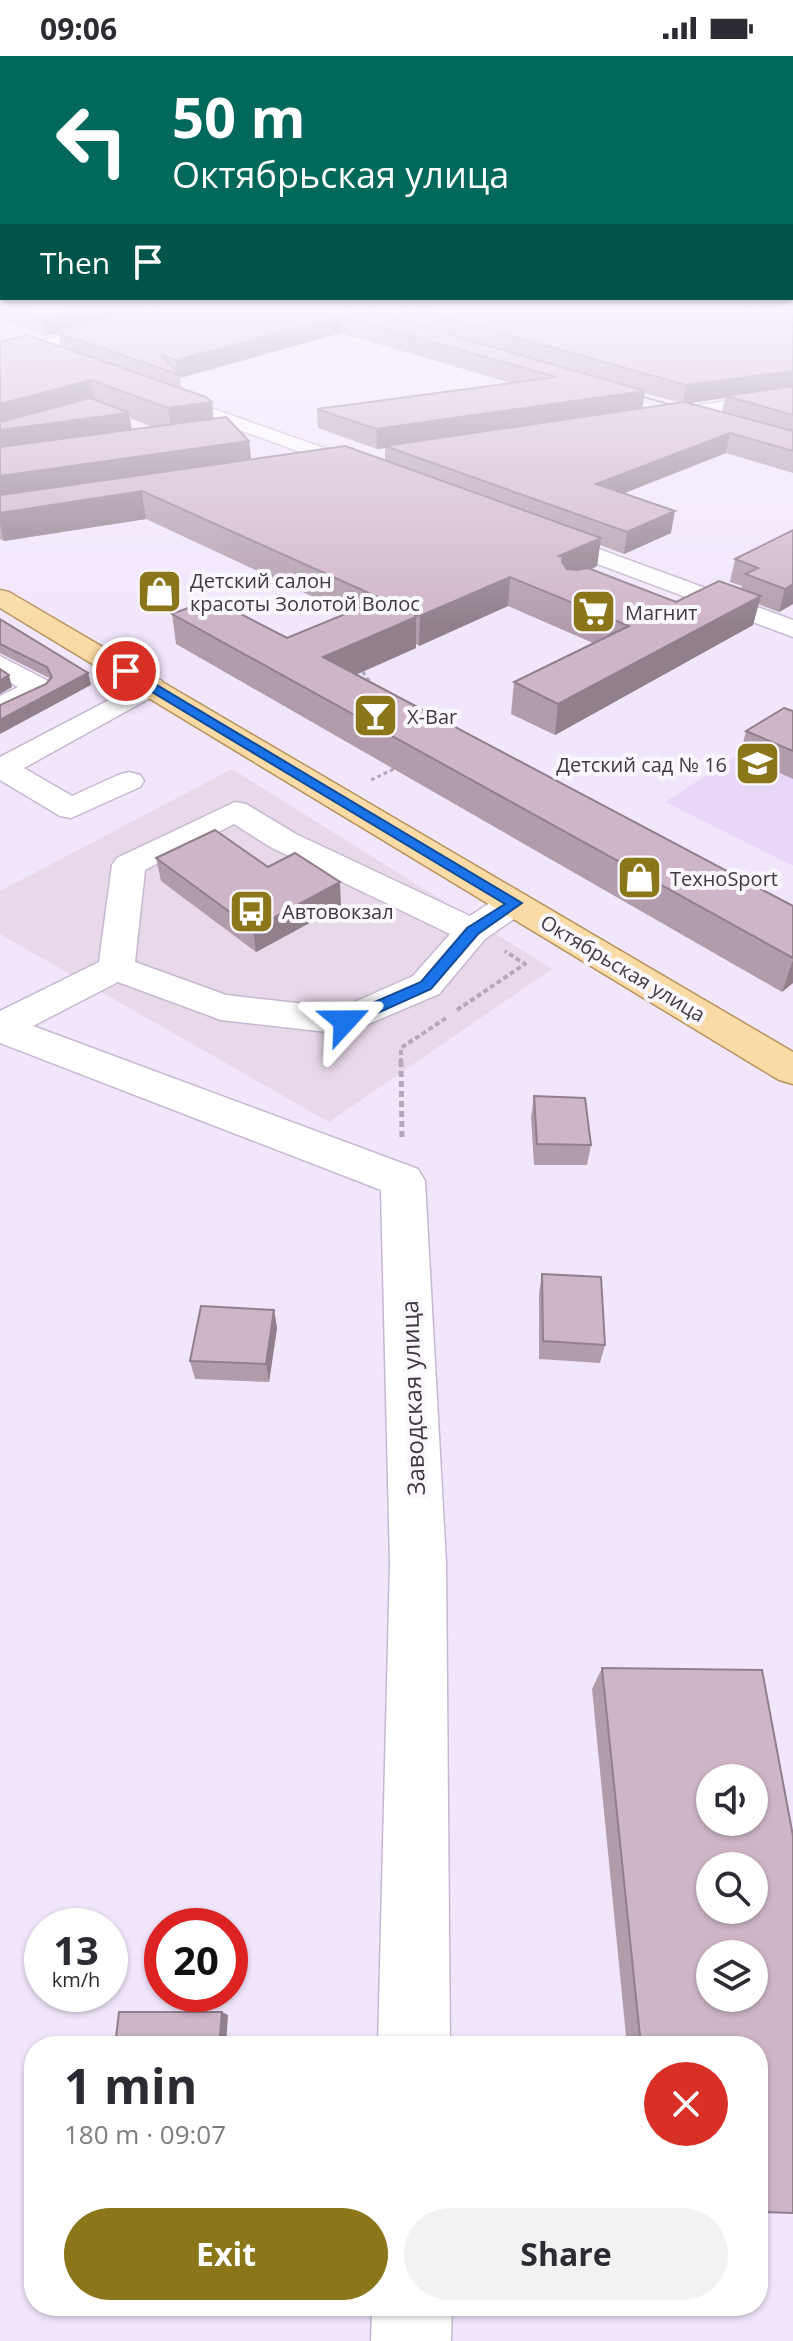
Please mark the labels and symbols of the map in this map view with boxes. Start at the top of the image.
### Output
shop icon: Детский салон красоты Золотой Волос [135,567,183,615]
place label: Детский салон красоты Золотой Волос [190,567,420,617]
supermarket icon: Магнит [570,588,618,636]
place label: Магнит [625,599,698,626]
pin [92,637,160,705]
bar icon: X-Bar [352,692,400,740]
place label: X-Bar [407,703,457,730]
school or university icon: Детский сад № 16 [734,740,782,788]
place label: Детский сад № 16 [556,751,727,778]
shop icon: ТехноSport [615,854,663,902]
place label: ТехноSport [670,865,778,892]
bus stop icon: Автовокзал [227,887,275,935]
place label: Автовокзал [282,898,394,925]
street label: Октябрьская улица [536,908,710,1028]
position arrow [303,979,387,1063]
street label: Заводская улица [392,1300,432,1496]
speed limit sign: 20 [144,1908,248,2012]

